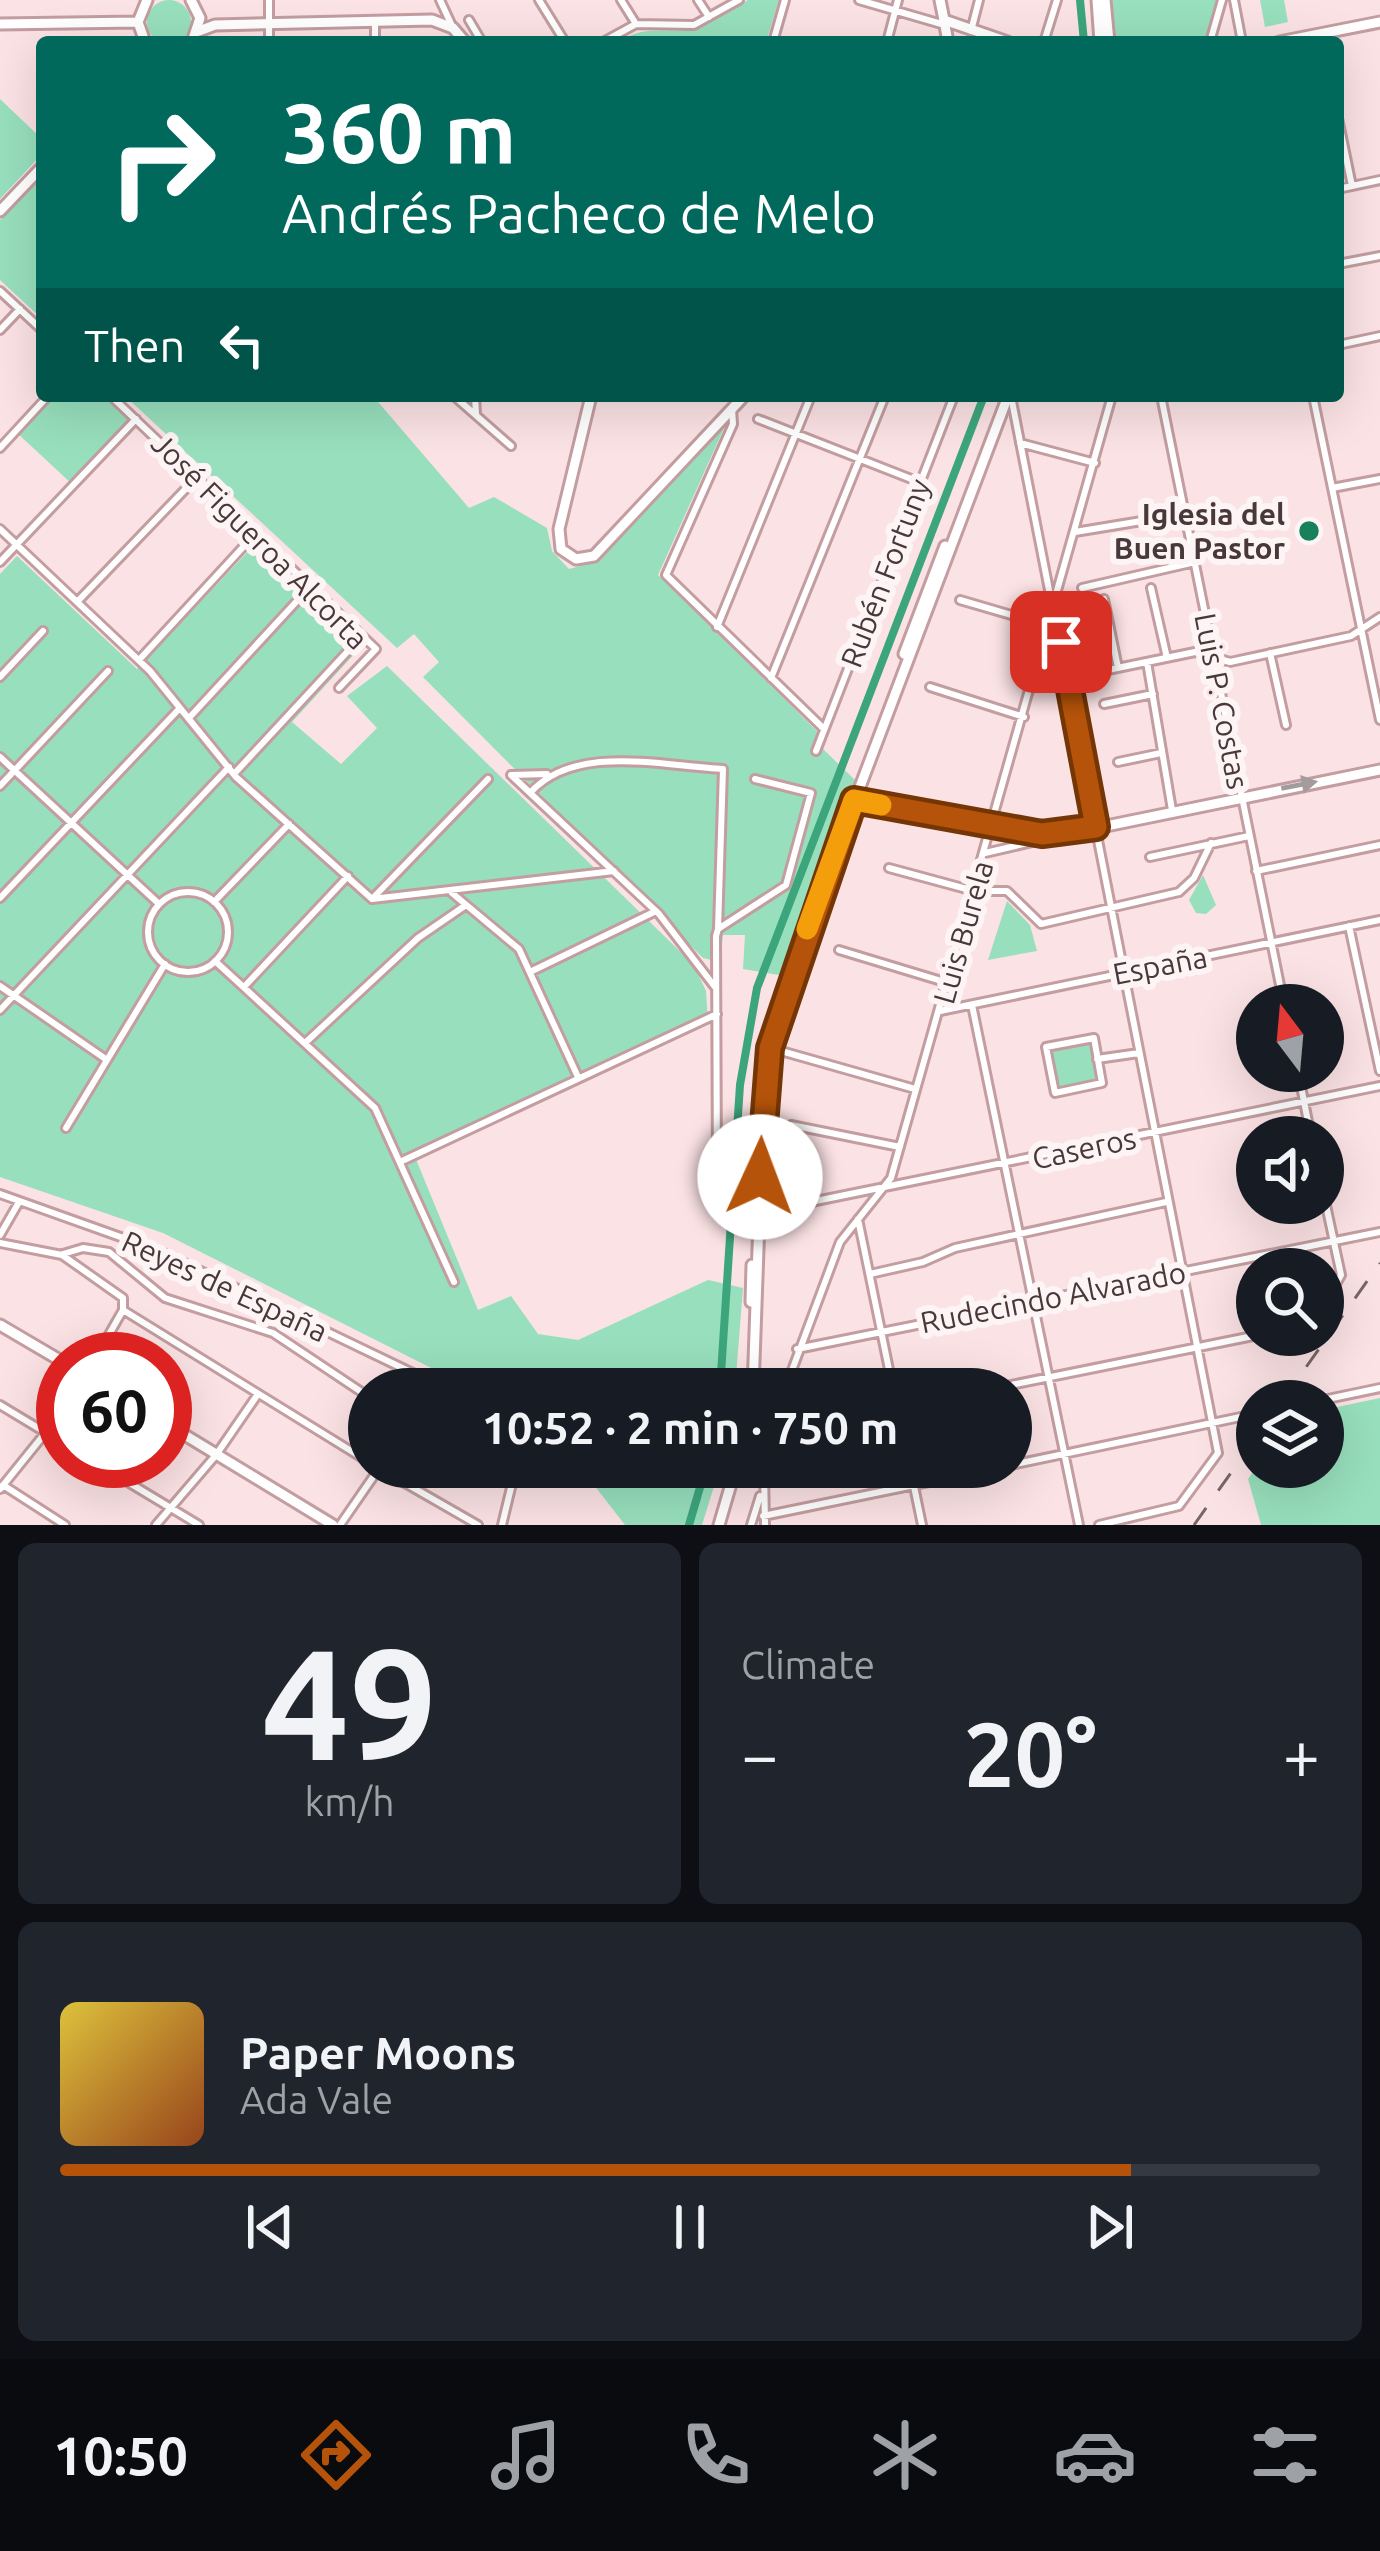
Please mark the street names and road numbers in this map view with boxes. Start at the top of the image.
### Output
street label: José Figueroa Alcorta [145,426,375,656]
street label: Rubén Fortuny [833,474,937,672]
street label: Luis P. Costas [1188,610,1256,792]
street label: Luis Burela [926,857,1000,1007]
street label: España [1110,939,1210,991]
street label: Caseros [1029,1120,1139,1176]
street label: Reyes de España [117,1224,333,1348]
street label: Rudecindo Alvarado [917,1255,1189,1339]

